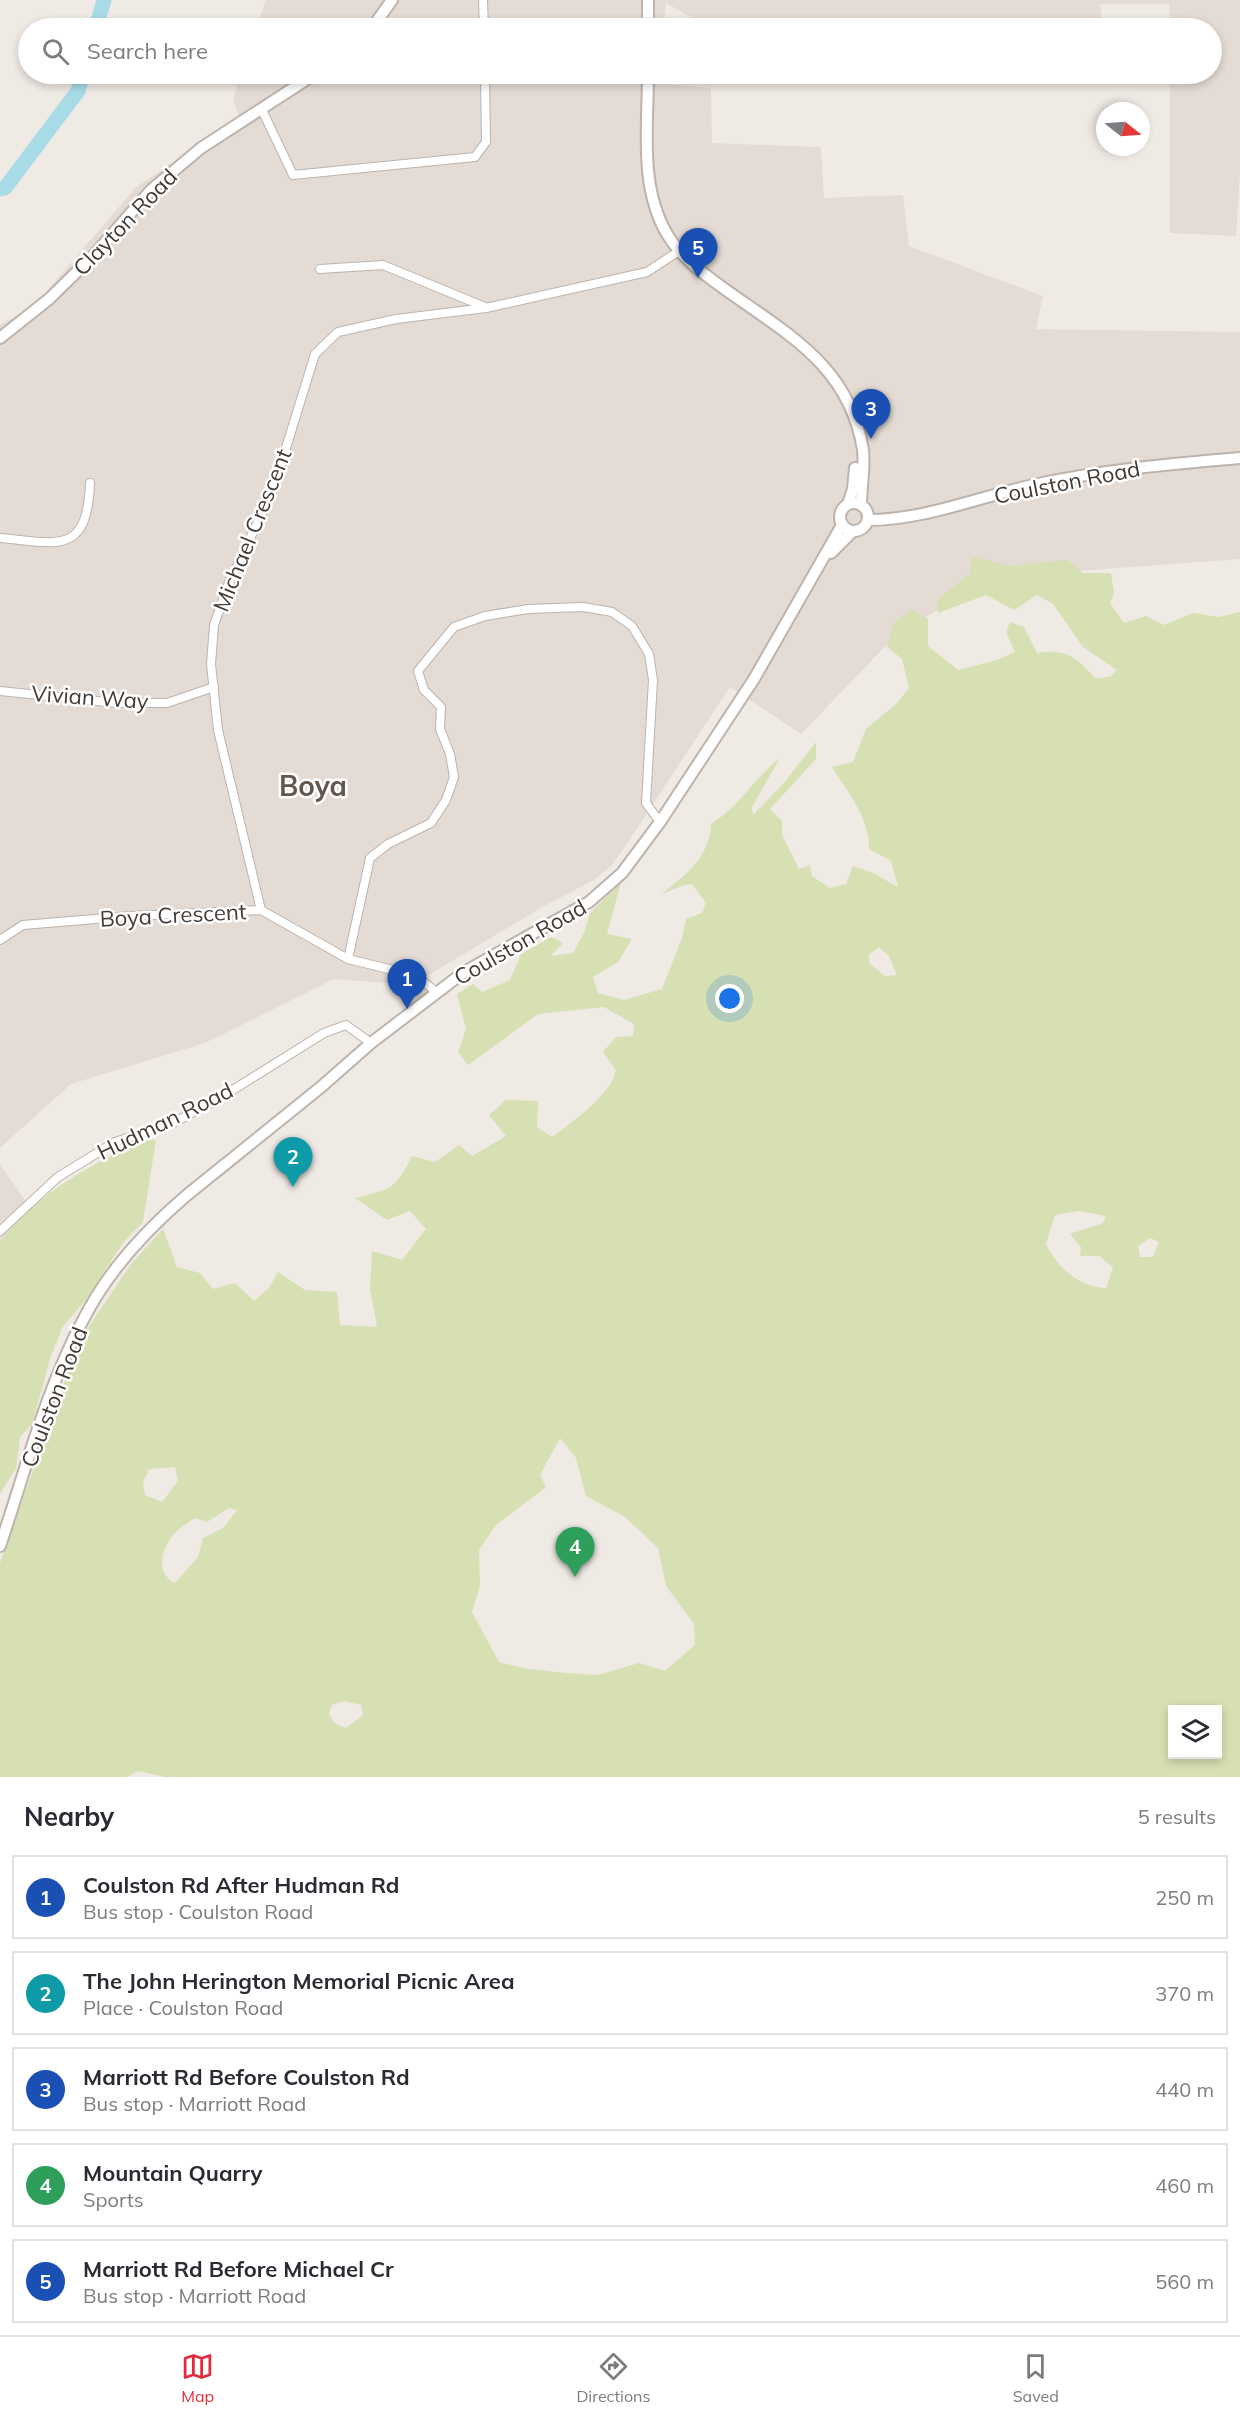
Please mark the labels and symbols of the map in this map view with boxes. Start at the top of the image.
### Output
north arrow [1096,102,1150,156]
street label: Clayton Road [67,163,183,281]
pin: 5 [678,228,718,278]
pin: 3 [852,390,890,439]
street label: Michael Crescent [207,444,298,615]
street label: Coulston Road [992,454,1142,510]
street label: Vivian Way [31,679,150,715]
district label: Boya [279,768,347,803]
street label: Coulston Road [449,893,591,991]
street label: Boya Crescent [99,897,247,933]
pin: 1 [388,960,426,1009]
your location [715,984,744,1013]
street label: Hudman Road [92,1076,238,1166]
pin: 2 [274,1138,312,1187]
street label: Coulston Road [14,1323,94,1471]
pin: 4 [556,1528,594,1577]

